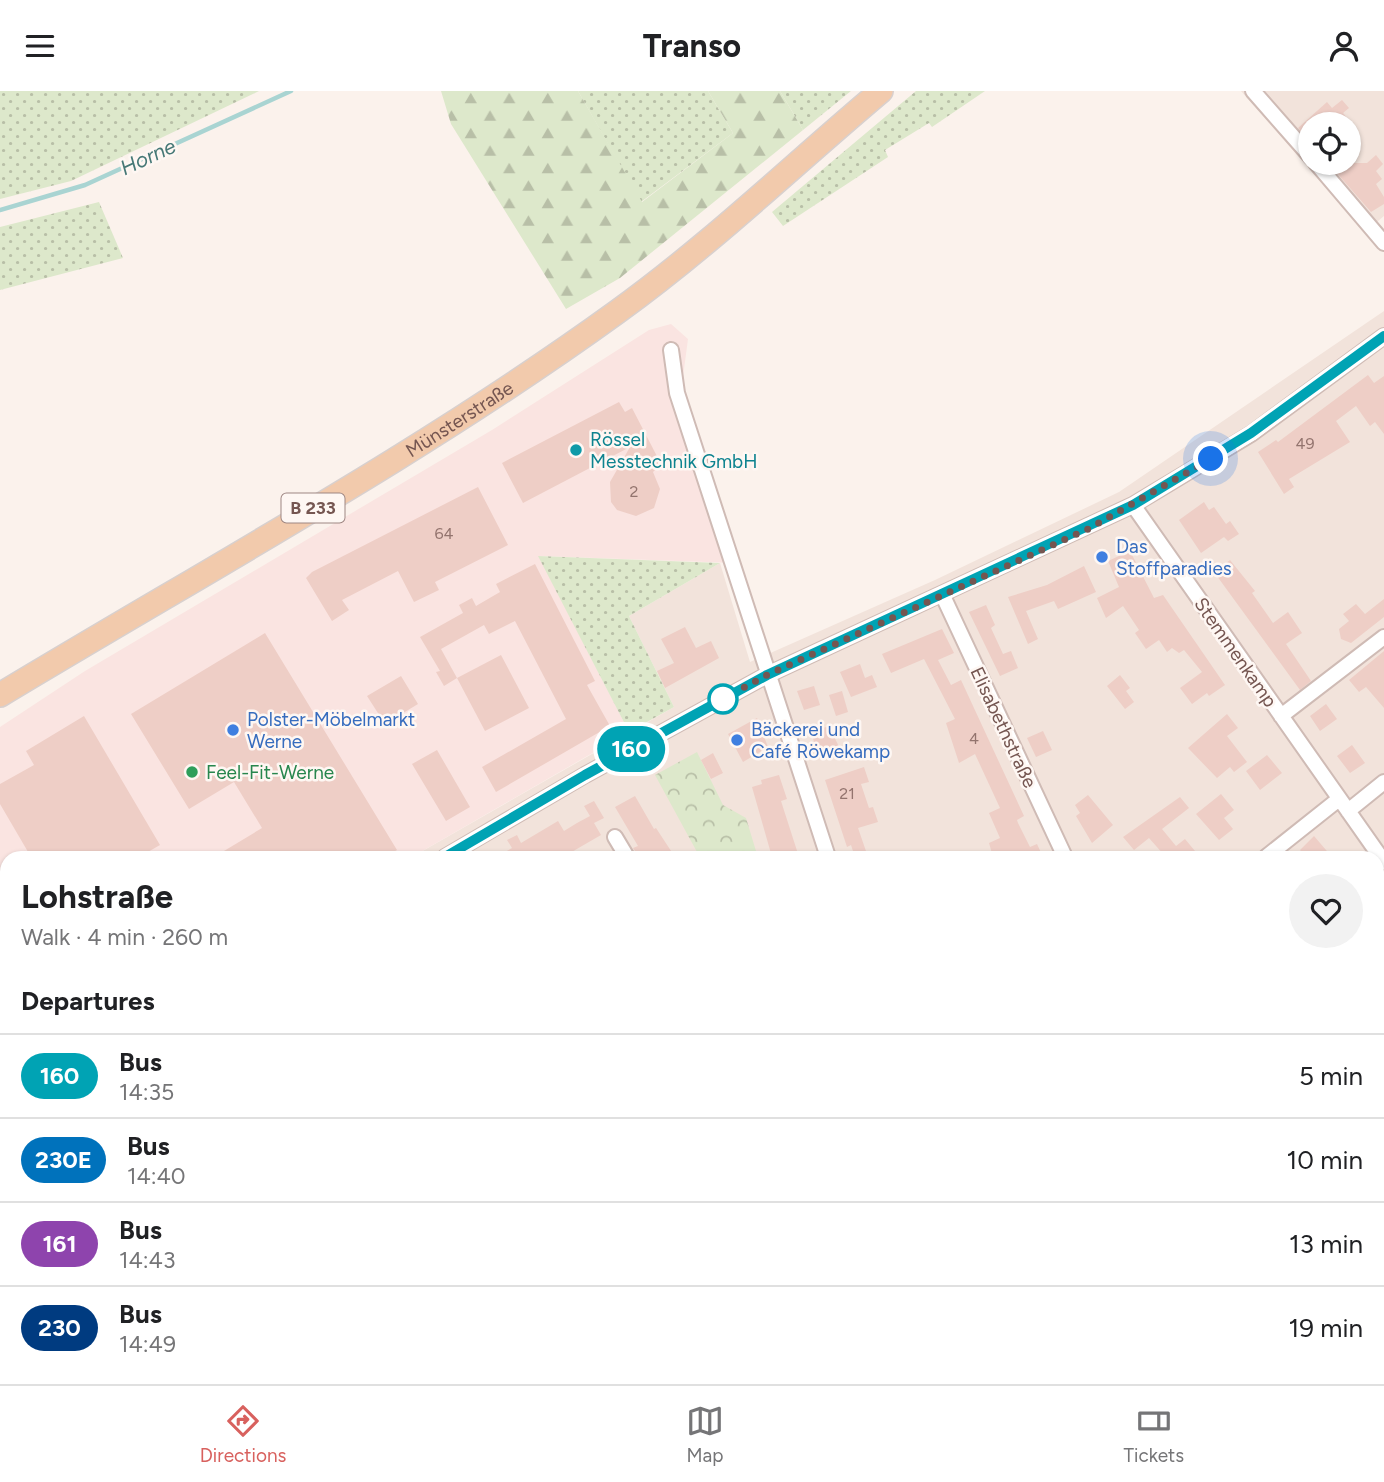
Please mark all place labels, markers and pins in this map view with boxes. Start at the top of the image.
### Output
place label: Rössel Messtechnik GmbH [590,428,757,473]
marker: Rössel Messtechnik GmbH [568,442,584,458]
place label: Das Stoffparadies [1116,535,1232,580]
marker: Das Stoffparadies [1094,549,1110,565]
unlabelled marker [708,684,738,714]
place label: Polster-Möbelmarkt Werne [247,708,415,753]
place label: Bäckerei und Café Röwekamp [751,718,890,763]
marker: Polster-Möbelmarkt Werne [225,722,241,738]
marker: Bäckerei und Café Röwekamp [729,732,745,748]
place label: Feel-Fit-Werne [206,761,334,784]
marker: Feel-Fit-Werne [184,764,200,780]

